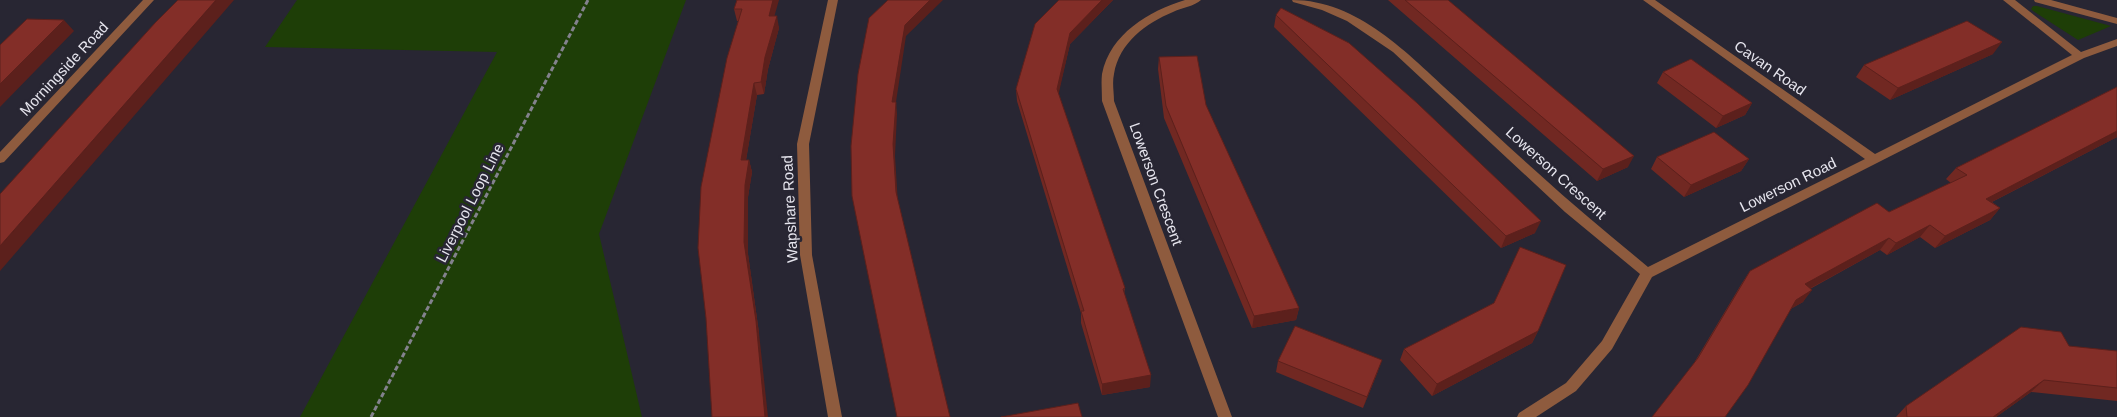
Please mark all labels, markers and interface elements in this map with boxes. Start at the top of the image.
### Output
street label: Morningside Road [16,18,111,119]
street label: Cavan Road [1731,37,1809,98]
street label: Lowerson Crescent [1126,120,1187,248]
street label: Lowerson Crescent [1503,123,1611,223]
street label: Liverpool Loop Line [432,141,507,265]
street label: Lowerson Road [1737,154,1839,215]
street label: Wapshare Road [778,155,801,263]

